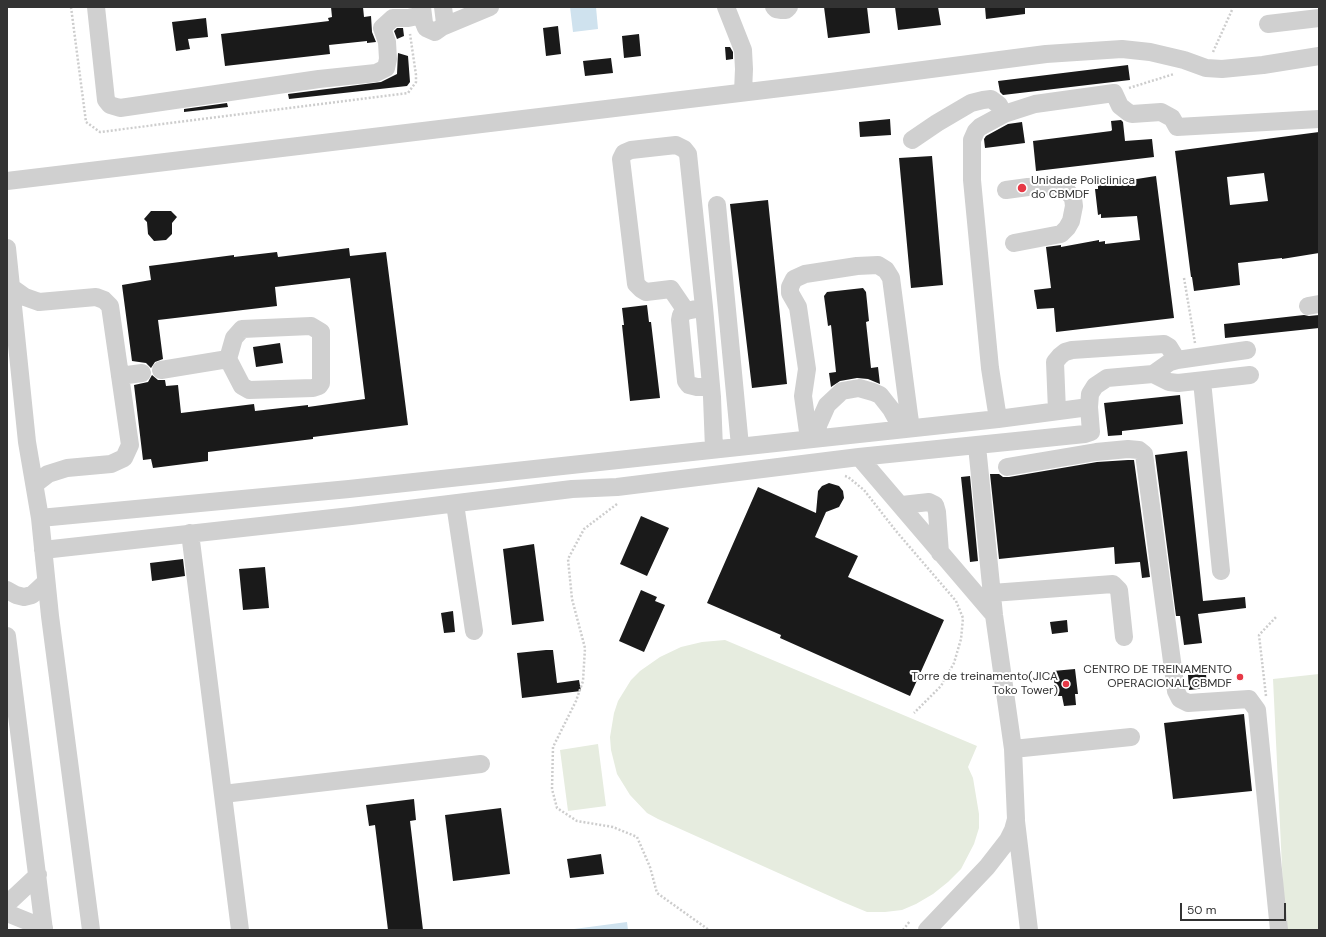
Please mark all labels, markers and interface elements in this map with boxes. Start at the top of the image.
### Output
place label: Unidade Policlinica do CBMDF [1031,174,1135,202]
marker: Unidade Policlinica do CBMDF [1016,182,1028,194]
place label: CENTRO DE TREINAMENTO OPERACIONAL CBMDF [1083,663,1232,691]
place label: Torre de treinamento(JICA Toko Tower) [911,670,1058,698]
marker: CENTRO DE TREINAMENTO OPERACIONAL CBMDF [1235,672,1245,682]
marker: Torre de treinamento(JICA Toko Tower) [1061,679,1071,689]
scale bar [1182,895,1288,921]
text: 50 m [1187,902,1216,918]

